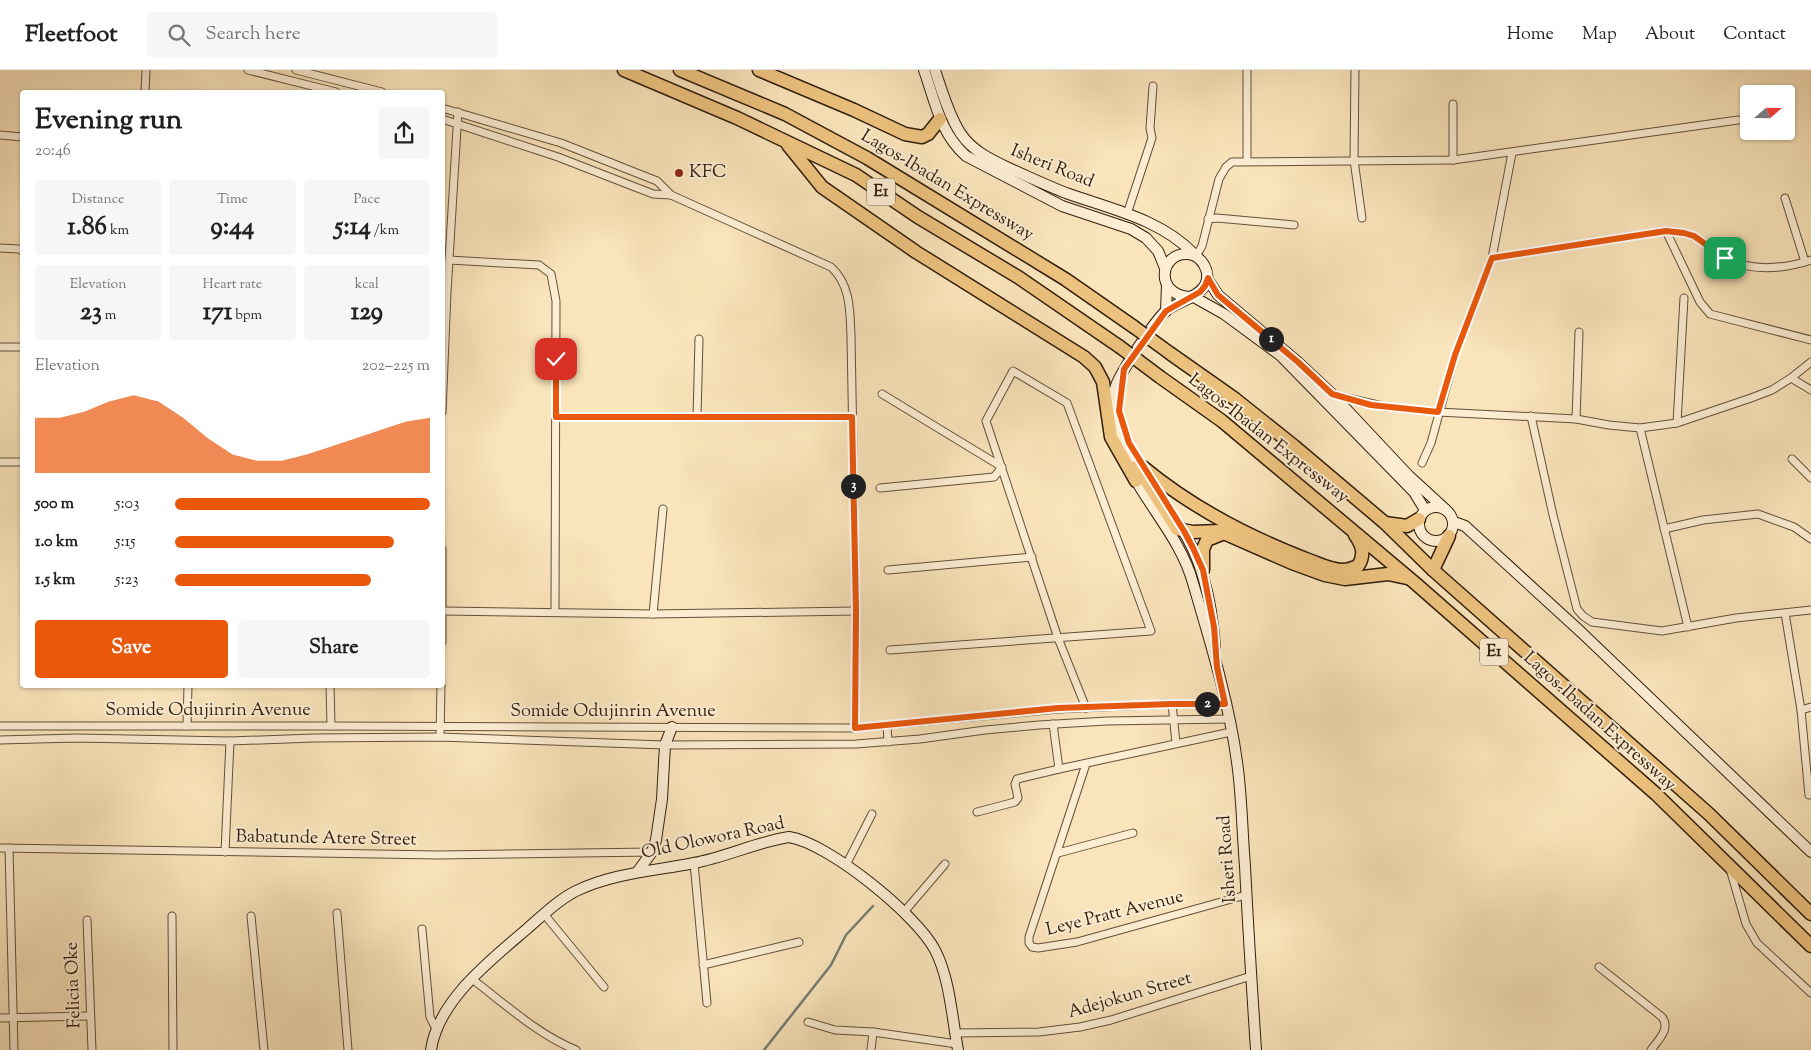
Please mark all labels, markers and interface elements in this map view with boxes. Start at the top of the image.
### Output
search box [147,12,497,57]
text: Fleetfoot [25,18,117,52]
icon: search [165,21,193,49]
text: Search here [205,21,301,48]
text: Home [1507,22,1554,48]
text: Map [1582,22,1617,48]
text: About [1645,22,1695,48]
text: Contact [1723,22,1786,48]
north arrow [1740,85,1795,140]
map controls [1740,85,1795,140]
text: Evening run [35,101,182,141]
button: share [378,107,430,159]
street label: Lagos-Ibadan Expressway [855,124,1039,248]
street label: Isheri Road [1006,138,1098,196]
text: 20:46 [35,140,71,163]
place label: KFC [689,160,727,186]
marker: KFC [673,167,685,179]
road number: E1 [867,178,895,206]
text: Distance [72,190,125,210]
text: Time [217,190,248,210]
text: Pace [353,190,380,210]
text: 1.86 [67,210,107,246]
text: 9:44 [211,210,254,246]
text: 5:14 [335,210,371,246]
text: km [107,221,129,241]
text: /km [371,221,399,241]
pin [1704,237,1746,279]
icon: arrive [1711,244,1739,272]
text: Elevation [70,275,127,295]
text: Heart rate [203,275,262,295]
text: kcal [355,275,379,295]
text: 23 [80,295,102,331]
text: 171 [203,295,232,331]
text: 129 [351,295,383,331]
text: m [102,306,116,326]
text: bpm [232,306,262,326]
pin: 1 [1258,326,1284,352]
text: 1 [1269,329,1274,349]
pin [535,338,577,380]
icon: check [542,345,570,373]
text: Elevation [35,355,100,378]
text: 202–225 m [362,355,430,378]
street label: Lagos-Ibadan Expressway [1182,368,1354,510]
pin: 3 [840,474,866,498]
text: 3 [851,476,856,496]
text: 500 m [35,493,74,516]
text: 5:03 [115,493,139,516]
text: 1.0 km [35,531,78,554]
text: 5:15 [115,531,136,554]
text: 1.5 km [35,569,75,592]
text: 5:23 [115,569,139,592]
button: Save [35,620,228,678]
button: Share [238,620,430,678]
road number: E1 [1480,638,1508,666]
street label: Lagos-Ibadan Expressway [1517,646,1681,798]
pin: 2 [1194,692,1220,716]
text: 2 [1204,694,1211,714]
street label: Somide Odujinrin Avenue [105,698,311,724]
street label: Somide Odujinrin Avenue [510,699,716,725]
street label: Old Olowora Road [639,811,787,867]
street label: Isheri Road [1212,814,1244,904]
street label: Babatunde Atere Street [235,824,417,854]
street label: Leye Pratt Avenue [1044,884,1186,944]
street label: Felicia Oke [59,941,89,1029]
street label: Adejokun Street [1065,966,1195,1026]

